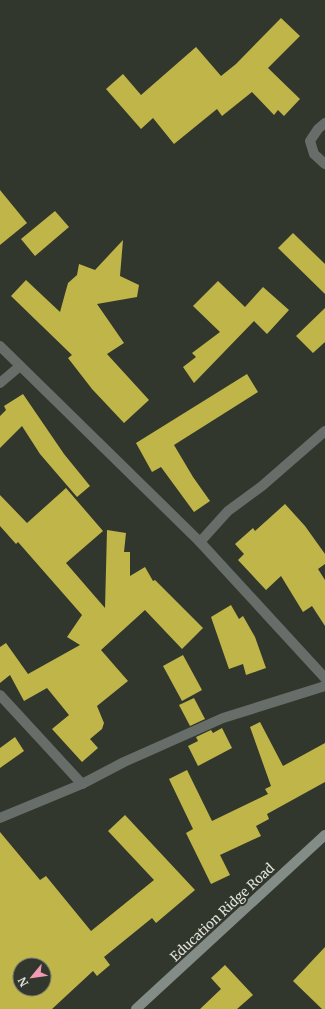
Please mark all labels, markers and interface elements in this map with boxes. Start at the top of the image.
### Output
street label: Education Ridge Road [167,860,278,965]
north arrow [12,957,52,997]
text: N [15,974,31,989]

